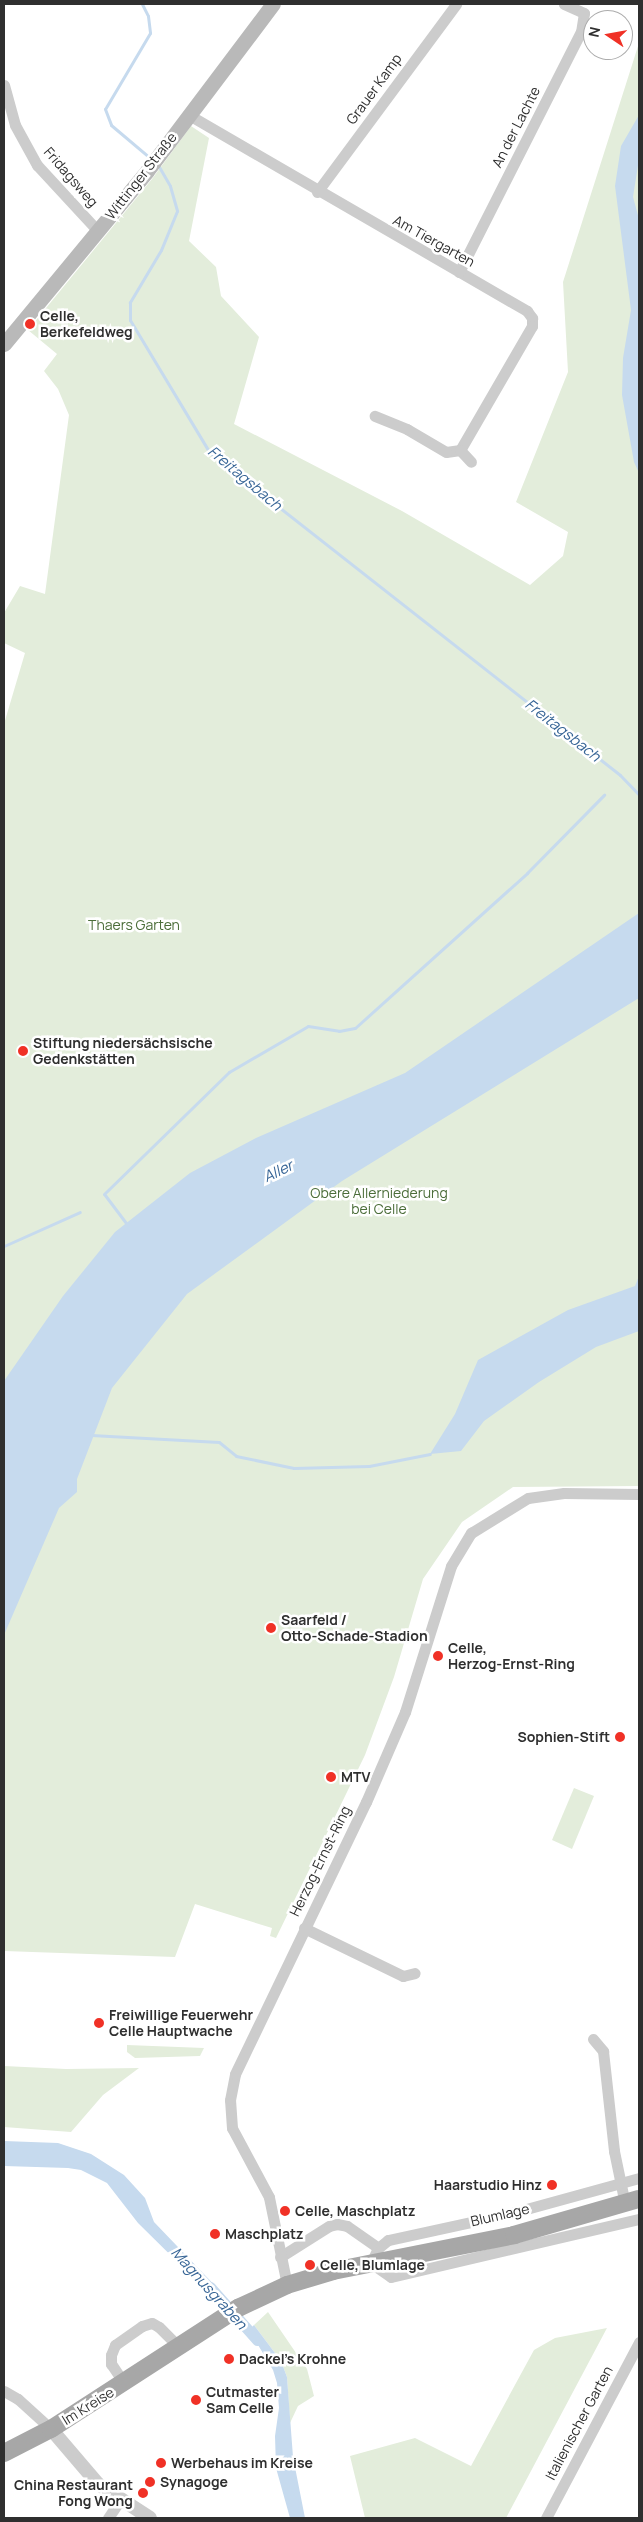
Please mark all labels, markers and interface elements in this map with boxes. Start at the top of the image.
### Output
north arrow [583,10,633,60]
text: N [583,25,604,39]
street label: Grauer Kamp [343,50,405,128]
street label: An der Lachte [488,84,544,170]
street label: Wittinger Straße [102,129,180,223]
street label: Fridagsweg [40,144,102,210]
street label: Am Tiergarten [390,212,478,270]
place label: Celle, Berkefeldweg [40,308,133,341]
marker: Celle, Berkefeldweg [24,318,36,330]
water label: Freitagsbach [205,442,285,514]
water label: Freitagsbach [522,695,604,765]
park label: Thaers Garten [88,917,180,933]
place label: Stiftung niedersächsische Gedenkstätten [33,1035,213,1068]
marker: Stiftung niedersächsische Gedenkstätten [17,1045,29,1057]
water label: Aller [260,1156,296,1186]
park label: Obere Allerniederung bei Celle [310,1185,448,1218]
place label: Saarfeld / Otto-Schade-Stadion [281,1612,428,1644]
marker: Saarfeld / Otto-Schade-Stadion [265,1622,277,1634]
place label: Celle, Herzog-Ernst-Ring [448,1640,575,1672]
marker: Celle, Herzog-Ernst-Ring [432,1650,444,1662]
place label: Sophien-Stift [517,1729,610,1745]
marker: Sophien-Stift [614,1731,626,1743]
place label: MTV [341,1769,370,1785]
marker: MTV [325,1771,337,1783]
street label: Herzog-Ernst-Ring [286,1803,354,1919]
place label: Freiwillige Feuerwehr Celle Hauptwache [109,2007,253,2040]
marker: Freiwillige Feuerwehr Celle Hauptwache [93,2017,105,2029]
place label: Haarstudio Hinz [434,2177,542,2193]
marker: Haarstudio Hinz [546,2179,558,2191]
street label: Blumlage [469,2200,531,2230]
place label: Celle, Maschplatz [295,2203,415,2219]
marker: Celle, Maschplatz [279,2205,291,2217]
place label: Maschplatz [225,2226,304,2242]
marker: Maschplatz [209,2228,221,2240]
water label: Magnusgraben [167,2243,251,2333]
place label: Celle, Blumlage [320,2257,425,2273]
marker: Celle, Blumlage [304,2259,316,2271]
place label: Dackel's Krohne [239,2351,346,2367]
marker: Dackel's Krohne [223,2353,235,2365]
street label: Italienischer Garten [542,2363,616,2483]
street label: Im Kreise [59,2383,117,2429]
place label: Cutmaster Sam Celle [206,2384,279,2416]
marker: Cutmaster Sam Celle [190,2394,202,2406]
place label: Werbehaus im Kreise [171,2455,313,2471]
marker: Werbehaus im Kreise [155,2457,167,2469]
place label: Synagoge [160,2474,228,2490]
marker: Synagoge [144,2476,156,2488]
place label: China Restaurant Fong Wong [14,2477,133,2510]
marker: China Restaurant Fong Wong [137,2487,149,2499]

